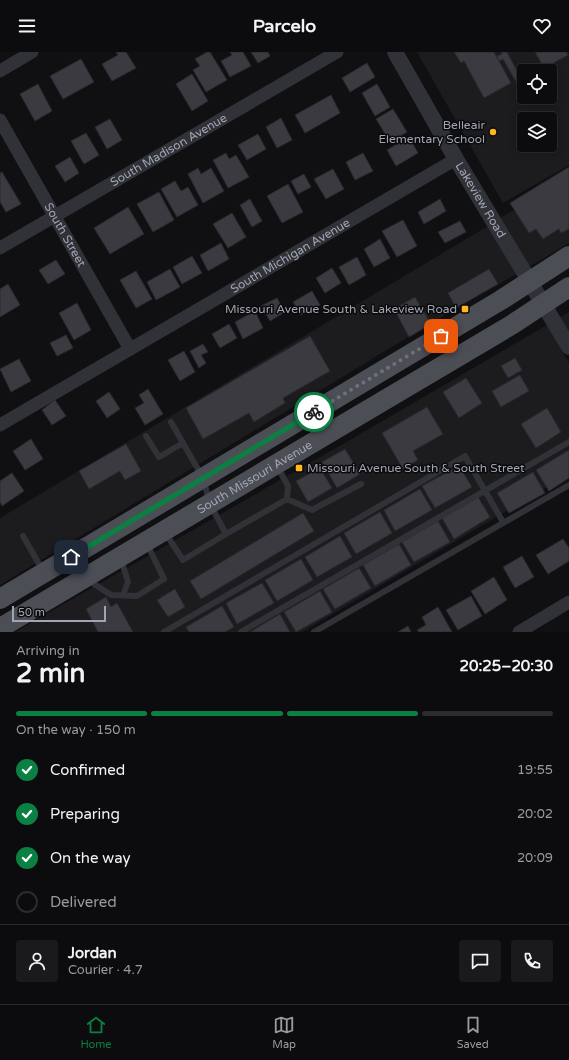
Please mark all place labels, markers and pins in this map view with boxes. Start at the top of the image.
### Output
place label: Belleair Elementary School [378,118,485,146]
marker: Belleair Elementary School [488,127,498,137]
place label: Missouri Avenue South & Lakeview Road [225,302,457,316]
marker: Missouri Avenue South & Lakeview Road [460,304,470,314]
pin [424,319,458,353]
place label: Missouri Avenue South & South Street [307,461,525,475]
marker: Missouri Avenue South & South Street [294,463,304,473]
pin [54,540,88,574]

